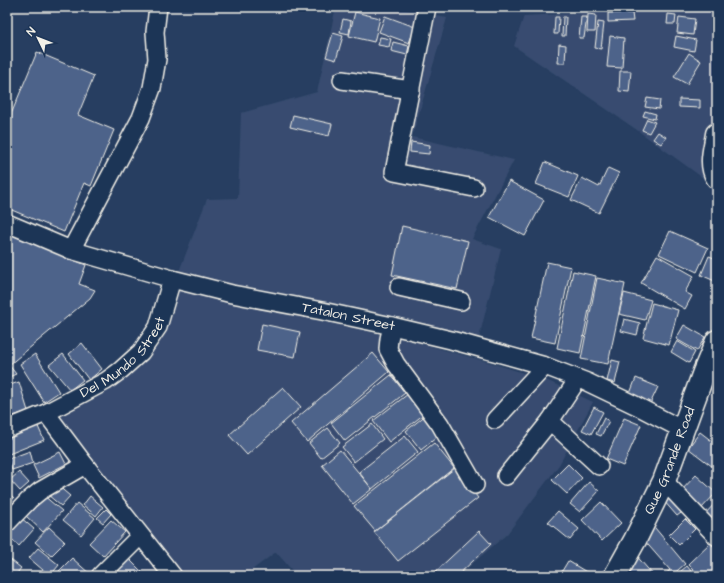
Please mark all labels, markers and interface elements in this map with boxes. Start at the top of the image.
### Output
north arrow [18,18,58,58]
text: N [23,24,39,39]
street label: Tatalon Street [300,297,397,336]
street label: Del Mundo Street [76,314,171,403]
street label: Que Grande Road [639,404,700,518]

